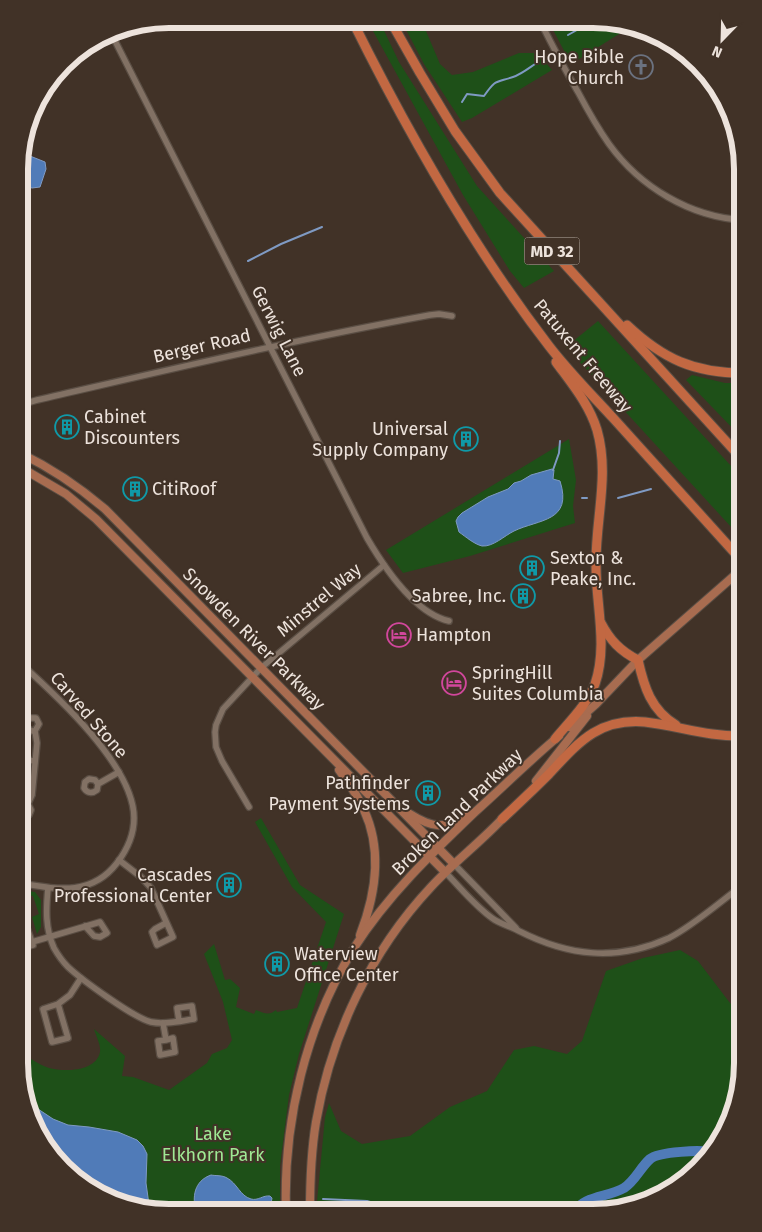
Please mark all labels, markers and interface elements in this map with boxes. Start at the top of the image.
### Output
north arrow [697,15,747,65]
text: N [710,42,725,61]
place label: Hope Bible Church [534,46,624,89]
church icon: Hope Bible Church [628,54,654,80]
road number: MD 32 [524,238,580,264]
street label: Gerwig Lane [247,282,311,380]
street label: Patuxent Freeway [529,295,637,417]
street label: Berger Road [151,324,253,368]
place label: Cabinet Discounters [84,406,180,449]
building icon: Cabinet Discounters [54,414,80,440]
place label: Universal Supply Company [312,418,448,461]
building icon: Universal Supply Company [453,426,479,452]
building icon: CitiRoof [122,476,148,502]
place label: CitiRoof [152,478,218,500]
place label: Sexton & Peake, Inc. [550,547,636,590]
building icon: Sexton & Peake, Inc. [519,555,545,581]
street label: Minstrel Way [272,558,366,642]
street label: Snowden River Parkway [178,563,330,715]
building icon: Sabree, Inc. [510,583,536,609]
place label: Sabree, Inc. [412,585,506,607]
hotel icon: Hampton [386,622,412,648]
place label: Hampton [416,624,491,646]
place label: SpringHill Suites Columbia [472,662,604,705]
street label: Carved Stone [45,667,133,763]
hotel icon: SpringHill Suites Columbia [441,670,467,696]
street label: Broken Land Parkway [387,744,527,880]
place label: Pathfinder Payment Systems [268,772,410,815]
building icon: Pathfinder Payment Systems [415,780,441,806]
place label: Cascades Professional Center [54,864,212,907]
building icon: Cascades Professional Center [216,872,242,898]
place label: Waterview Office Center [294,943,399,986]
building icon: Waterview Office Center [264,951,290,977]
park label: Lake Elkhorn Park [162,1123,265,1166]

